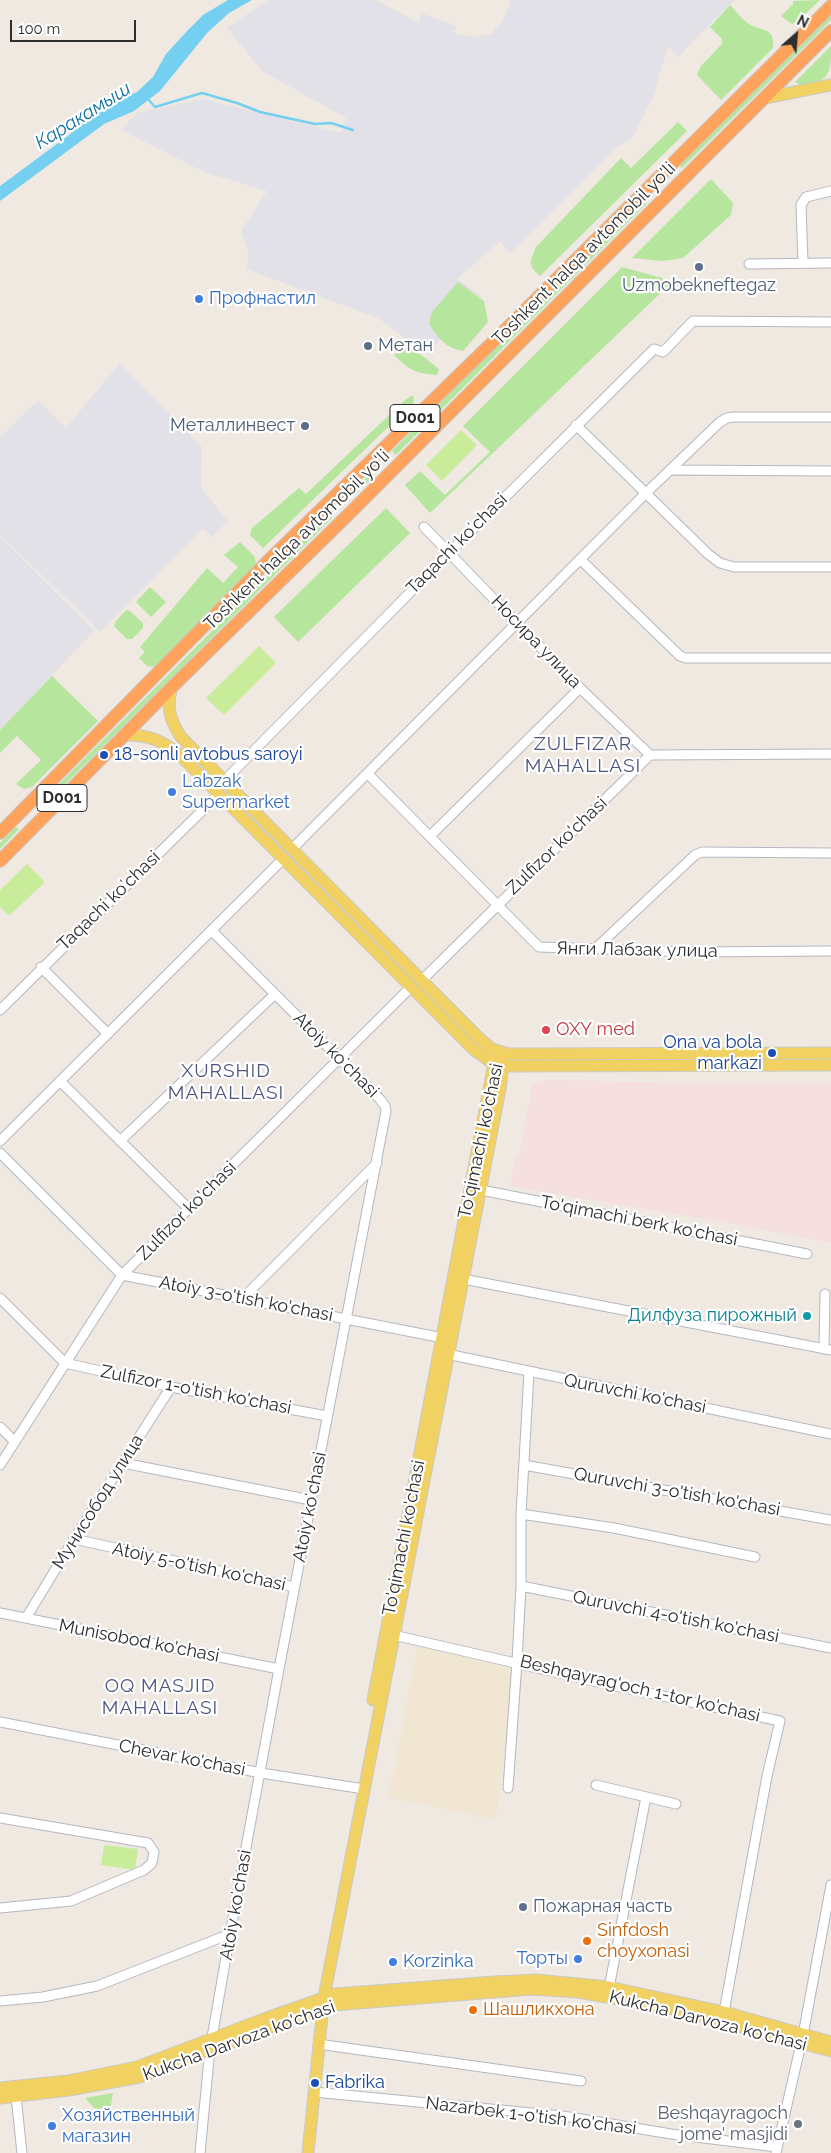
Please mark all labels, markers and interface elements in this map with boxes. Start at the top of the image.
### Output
scale bar [12,10,139,42]
north arrow [771,10,821,60]
text: N [794,12,811,31]
text: 100 m [18,20,60,38]
water label: Каракамыш [31,78,135,154]
street label: Toshkent halqa avtomobil yo'li [488,158,680,350]
marker: Uzmobekneftegaz [693,261,705,273]
place label: Uzmobekneftegaz [622,275,776,297]
place label: Профнастил [209,288,316,310]
marker: Профнастил [193,293,205,305]
place label: Метан [378,335,433,357]
marker: Метан [362,340,374,352]
road number: D001 [390,404,440,432]
place label: Металлинвест [170,415,295,437]
marker: Металлинвест [299,420,311,432]
street label: Toshkent halqa avtomobil yo'li [200,445,394,635]
street label: Taqachi koʻchasi [402,489,512,599]
street label: Носира улица [486,591,586,693]
district label: ZULFIZAR MAHALLASI [524,733,642,777]
place label: 18-sonli avtobus saroyi [114,744,303,766]
marker: 18-sonli avtobus saroyi [98,749,110,761]
place label: Labzak Supermarket [182,771,290,814]
road number: D001 [37,784,87,811]
marker: Labzak Supermarket [166,786,178,798]
street label: Zulfizor ko'chasi [502,793,612,899]
street label: Taqachi koʻchasi [53,847,165,955]
street label: Янги Лабзак улица [556,938,718,962]
street label: Atoiy koʻchasi [289,1008,383,1102]
place label: OXY med [556,1019,635,1041]
marker: OXY med [540,1024,552,1036]
place label: Ona va bola markazi [663,1032,762,1074]
marker: Ona va bola markazi [766,1047,778,1059]
district label: XURSHID MAHALLASI [167,1060,285,1104]
street label: To'qimachi ko'chasi [454,1061,508,1221]
street label: Zulfizor ko'chasi [133,1157,241,1265]
street label: To'qimachi berk ko'chasi [539,1191,739,1251]
street label: Atoiy 3-o'tish ko'chasi [157,1272,335,1326]
place label: Дилфуза пирожный [628,1305,797,1327]
marker: Дилфуза пирожный [801,1310,813,1322]
street label: Zulfizor 1-o'tish ko'chasi [99,1361,293,1419]
street label: Quruvchi ko'chasi [562,1370,708,1418]
street label: Мунисобод улица [48,1431,148,1573]
street label: Atoiy koʻchasi [289,1450,331,1564]
street label: To'qimachi ko'chasi [378,1458,430,1618]
street label: Quruvchi 3-o'tish ko'chasi [572,1463,782,1521]
street label: Atoiy 5-o'tish ko'chasi [110,1538,288,1596]
street label: Quruvchi 4-o'tish ko'chasi [571,1586,781,1648]
street label: Munisobod ko'chasi [57,1615,221,1667]
street label: Beshqayrag'och 1-tor ko'chasi [518,1651,762,1727]
district label: OQ MASJID MAHALLASI [101,1675,219,1719]
street label: Chevar ko'chasi [117,1735,247,1781]
street label: Atoiy koʻchasi [216,1848,256,1962]
place label: Пожарная часть [533,1896,672,1918]
marker: Пожарная часть [517,1901,529,1913]
place label: Sinfdosh choyxonasi [597,1920,690,1962]
marker: Sinfdosh choyxonasi [581,1935,593,1947]
place label: Торты [516,1948,568,1970]
place label: Korzinka [403,1951,474,1973]
marker: Торты [572,1953,584,1965]
marker: Korzinka [387,1956,399,1968]
street label: Kukcha Darvoza ko'chasi [607,1986,809,2056]
street label: Kukcha Darvoza ko'chasi [140,1996,338,2086]
place label: Шашликхона [483,1999,595,2021]
marker: Шашликхона [467,2004,479,2016]
place label: Fabrika [325,2072,385,2094]
marker: Fabrika [309,2077,321,2089]
street label: Nazarbek 1-o'tish ko'chasi [424,2092,638,2140]
place label: Beshqayragoch jome' masjidi [658,2103,788,2146]
place label: Хозяйственный магазин [62,2105,195,2148]
marker: Beshqayragoch jome' masjidi [792,2118,804,2130]
marker: Хозяйственный магазин [46,2120,58,2132]

